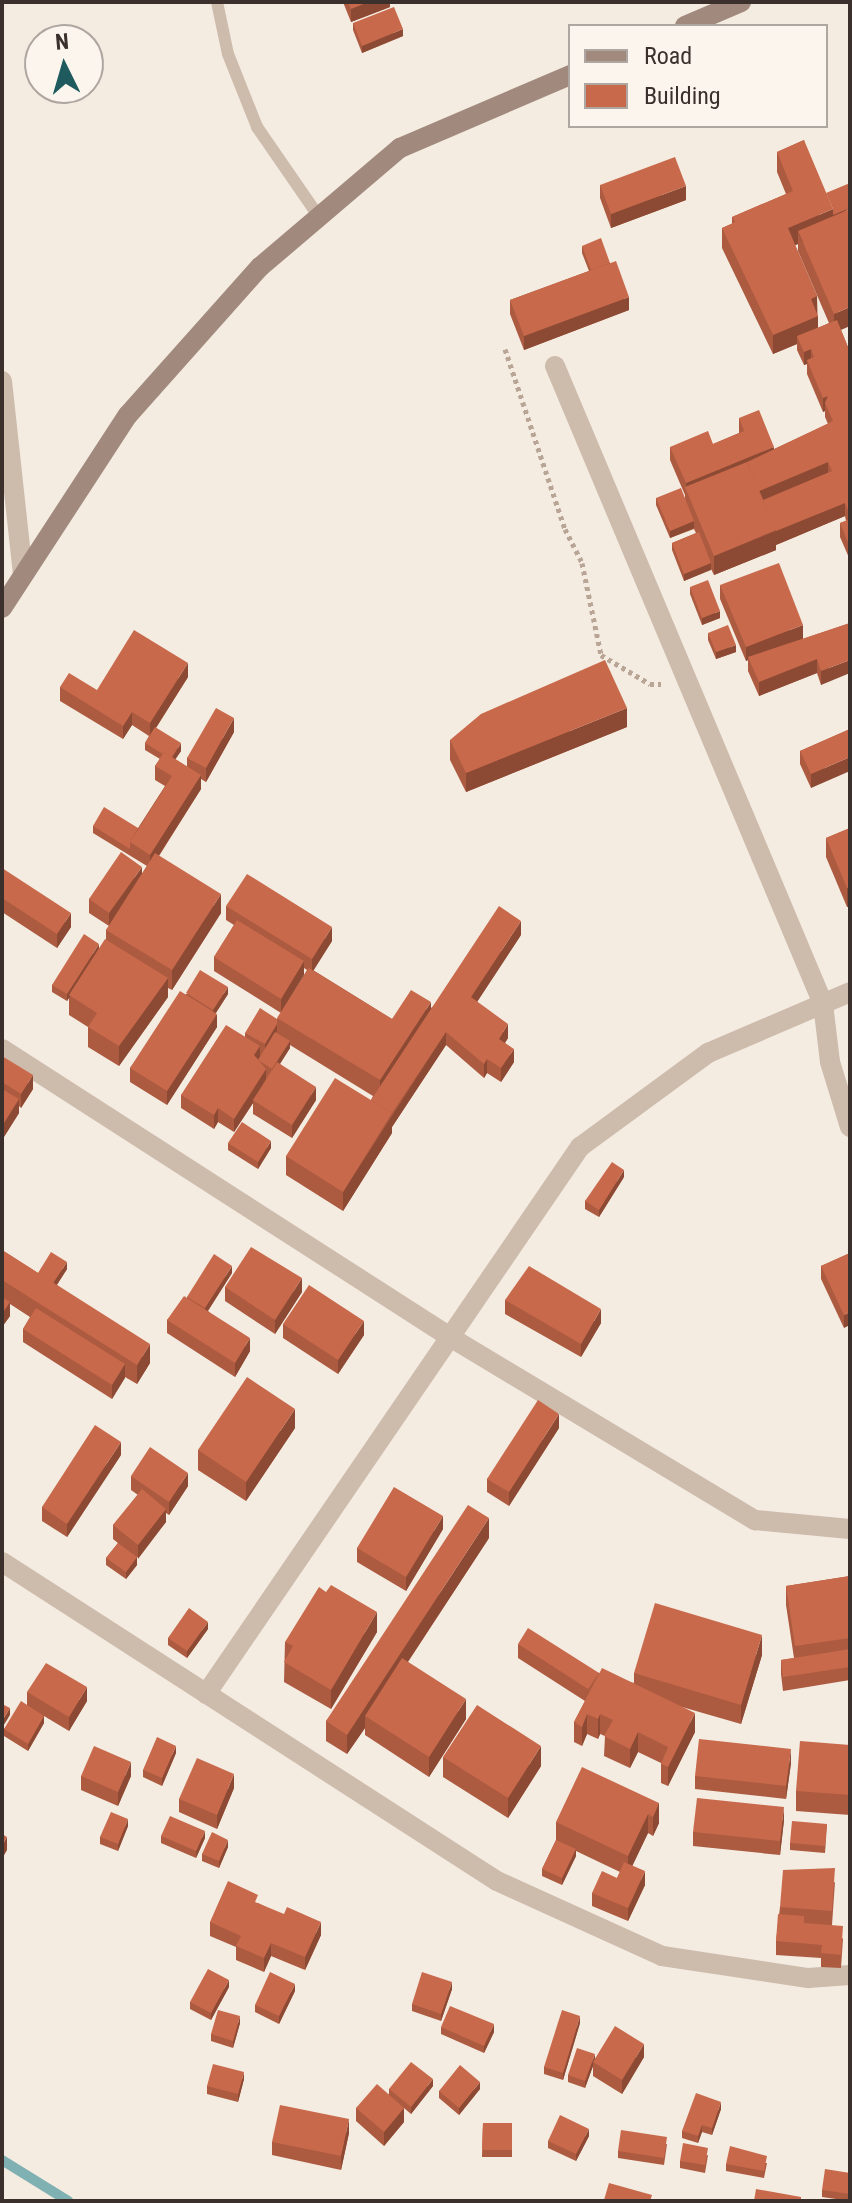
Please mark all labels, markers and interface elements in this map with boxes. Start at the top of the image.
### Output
north arrow [24,24,104,104]
legend [568,24,828,128]
text: N [54,29,70,55]
text: Road [644,42,692,70]
text: Building [644,82,721,110]

